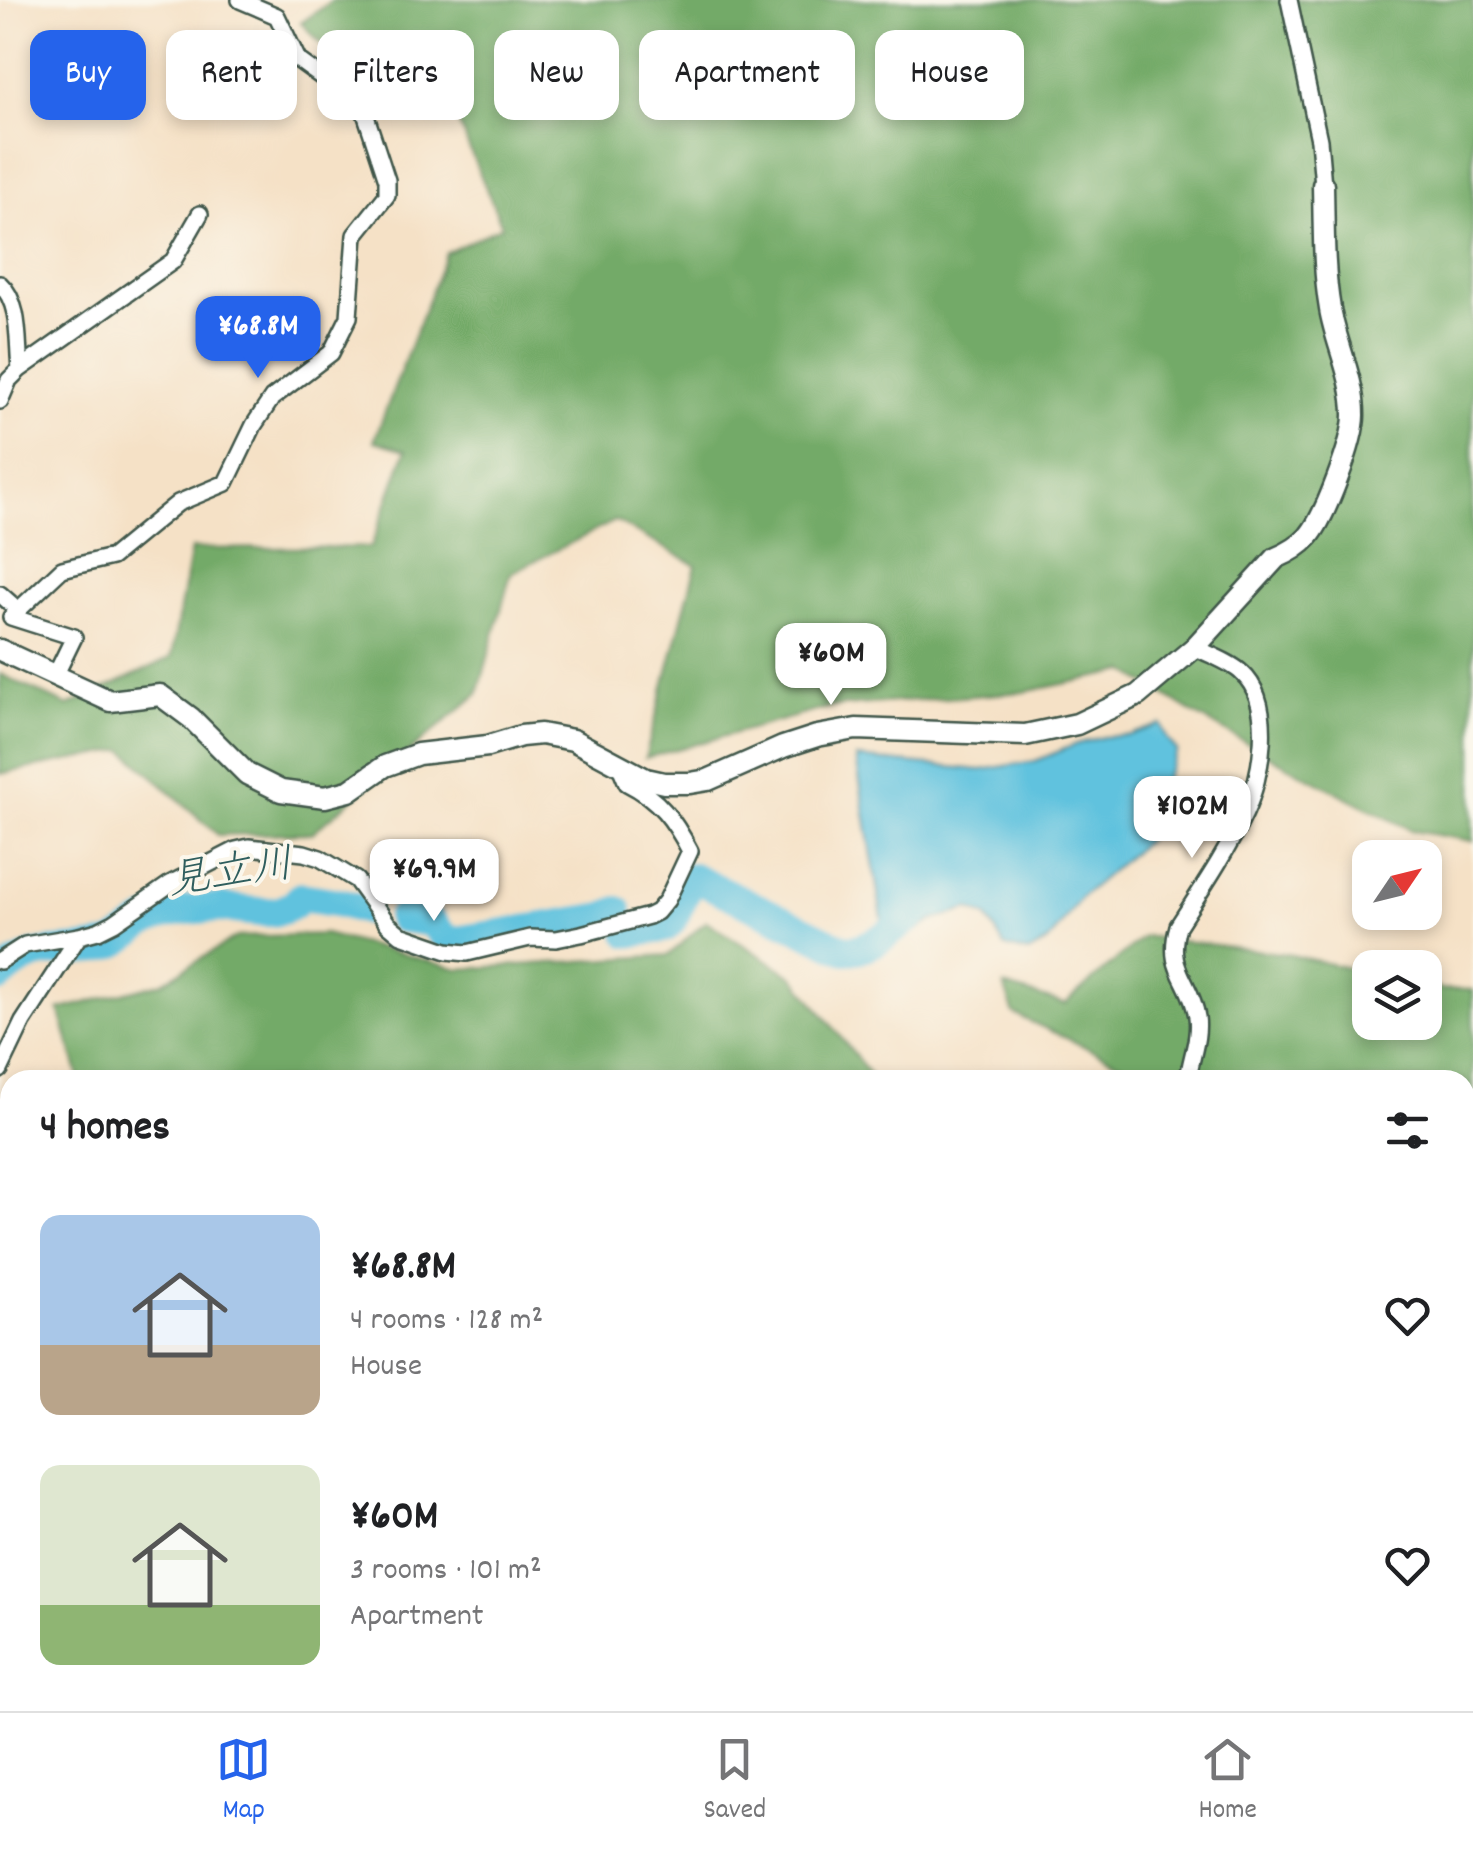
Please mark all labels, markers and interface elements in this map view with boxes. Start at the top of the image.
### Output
chip: Buy [30,30,146,120]
chip: Rent [166,30,297,120]
chip: Filters [317,30,474,120]
chip: New [494,30,619,120]
chip: Apartment [639,30,855,120]
chip: House [875,30,1024,120]
pin: ¥68.8M [177,296,339,381]
text: ¥68.8M [218,305,298,351]
pin: ¥60M [772,623,890,708]
text: ¥60M [797,632,865,678]
pin: ¥102M [1122,776,1262,861]
text: ¥102M [1156,785,1228,831]
water label: 見立川 [164,837,298,914]
pin: ¥69.9M [353,839,515,924]
north arrow [1352,840,1442,930]
map controls [1352,840,1442,1040]
text: ¥69.9M [392,848,476,894]
button: layers [1352,950,1442,1040]
text: 4 homes [40,1100,170,1160]
icon: filters [1380,1103,1435,1158]
text: ¥68.8M [350,1239,456,1299]
icon: home [120,1255,240,1375]
icon: heart [1380,1288,1435,1343]
text: 4 rooms · 128 m² [350,1299,543,1345]
text: House [350,1345,422,1391]
text: ¥60M [350,1489,438,1549]
icon: home [120,1505,240,1625]
icon: heart [1380,1538,1435,1593]
text: 3 rooms · 101 m² [350,1549,542,1595]
text: Apartment [350,1595,484,1641]
tab: Map [216,1732,271,1832]
tab: Saved [704,1732,766,1832]
tab: Home [1198,1732,1257,1832]

